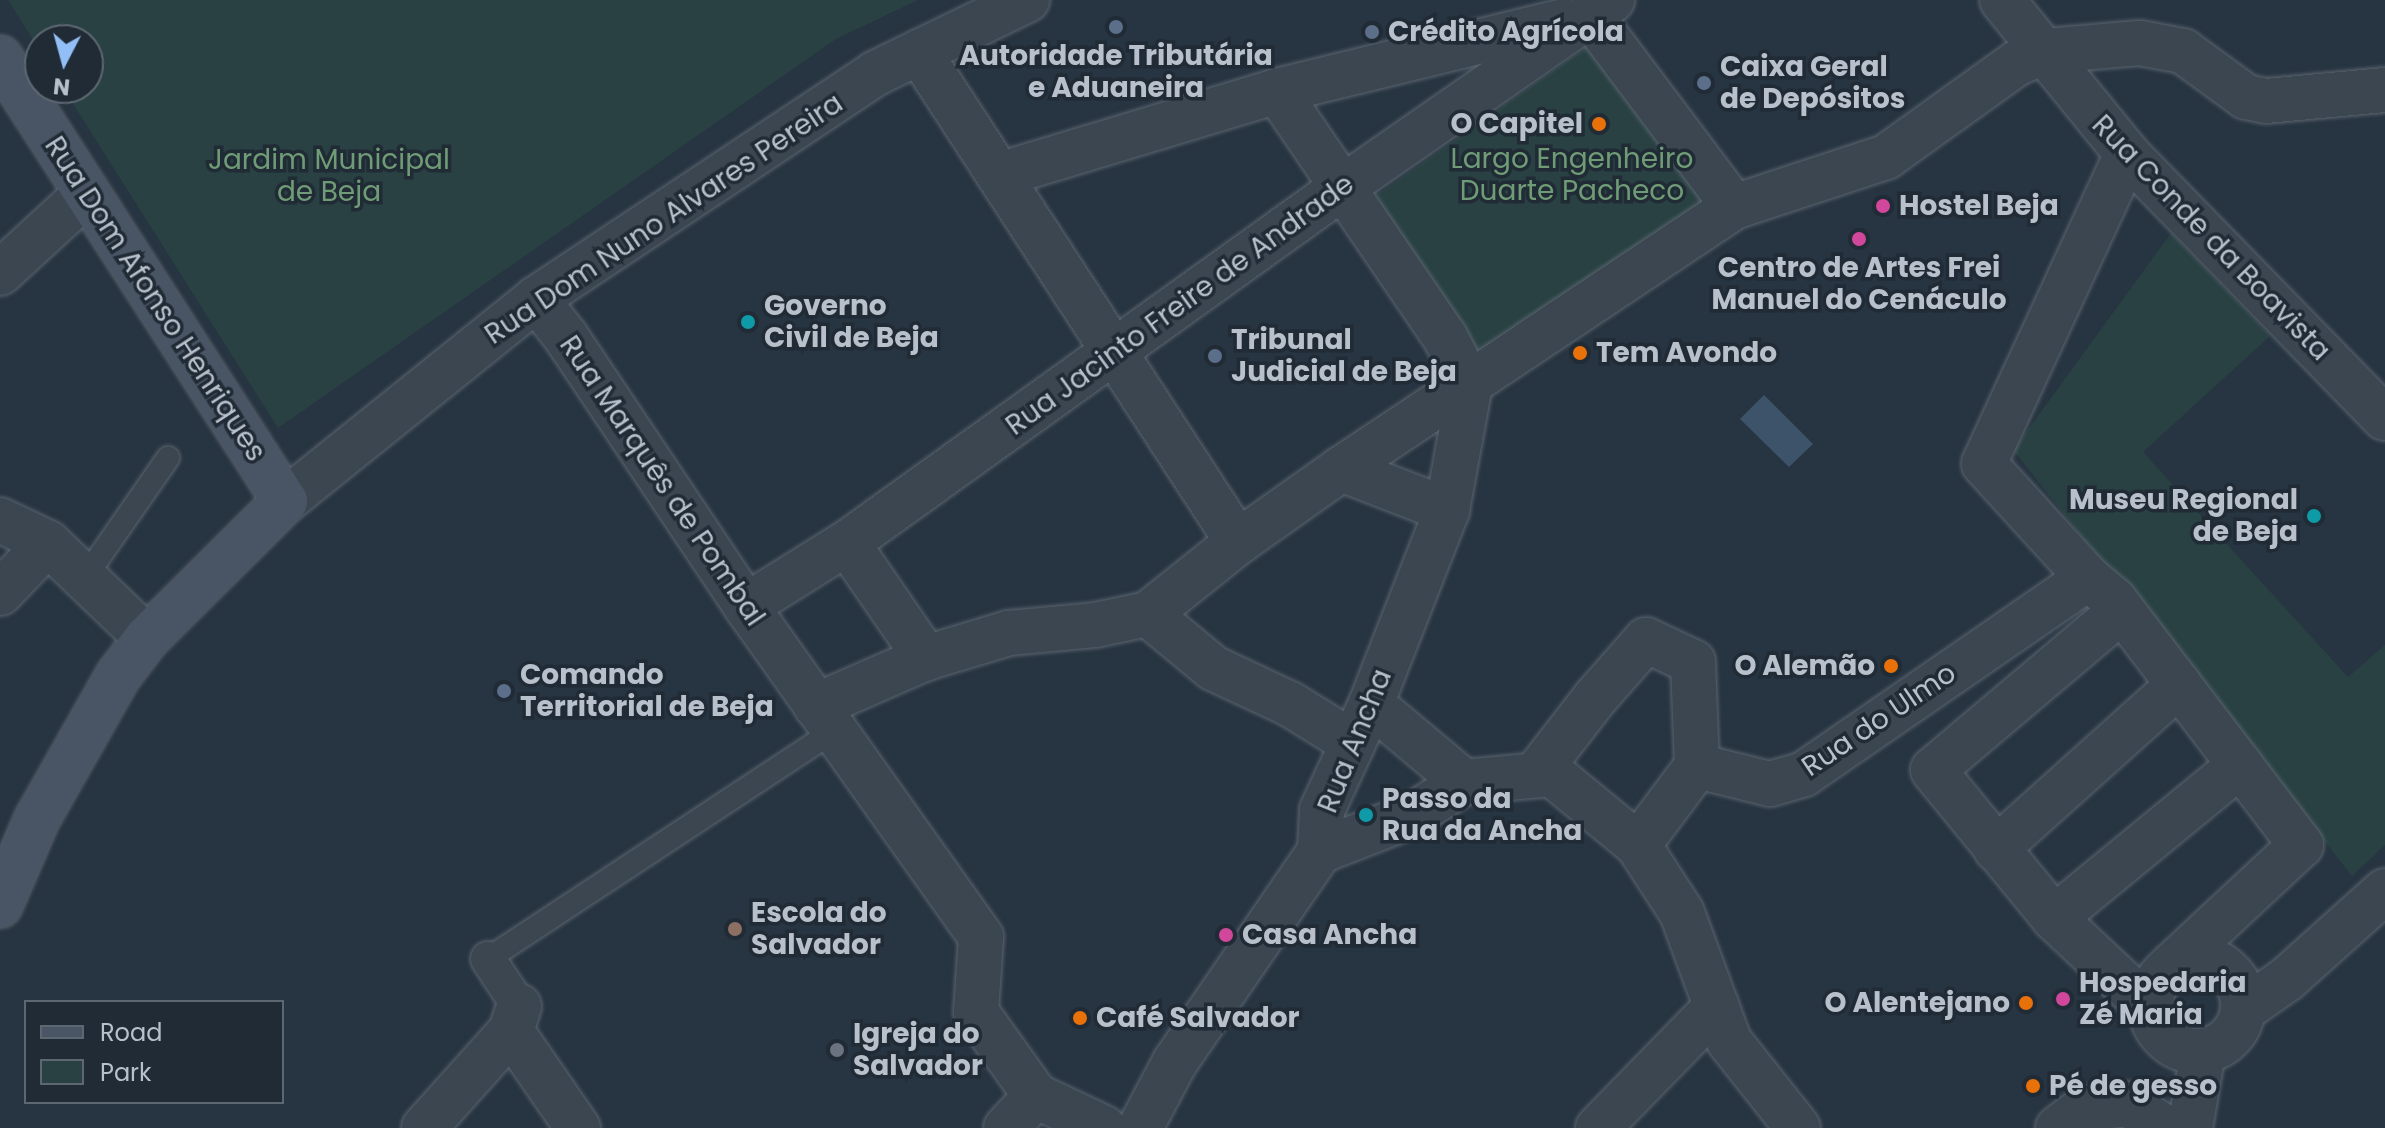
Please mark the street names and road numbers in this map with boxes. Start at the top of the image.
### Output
street label: Rua Dom Nuno Alvares Pereira [479,86,849,352]
street label: Rua Conde da Boavista [2085,108,2337,368]
street label: Rua Dom Afonso Henriques [37,130,273,468]
street label: Rua Jacinto Freire de Andrade [1000,167,1360,443]
street label: Rua Marquês de Pombal [552,330,772,632]
street label: Rua do Ulmo [1796,656,1962,784]
street label: Rua Ancha [1311,664,1399,818]

